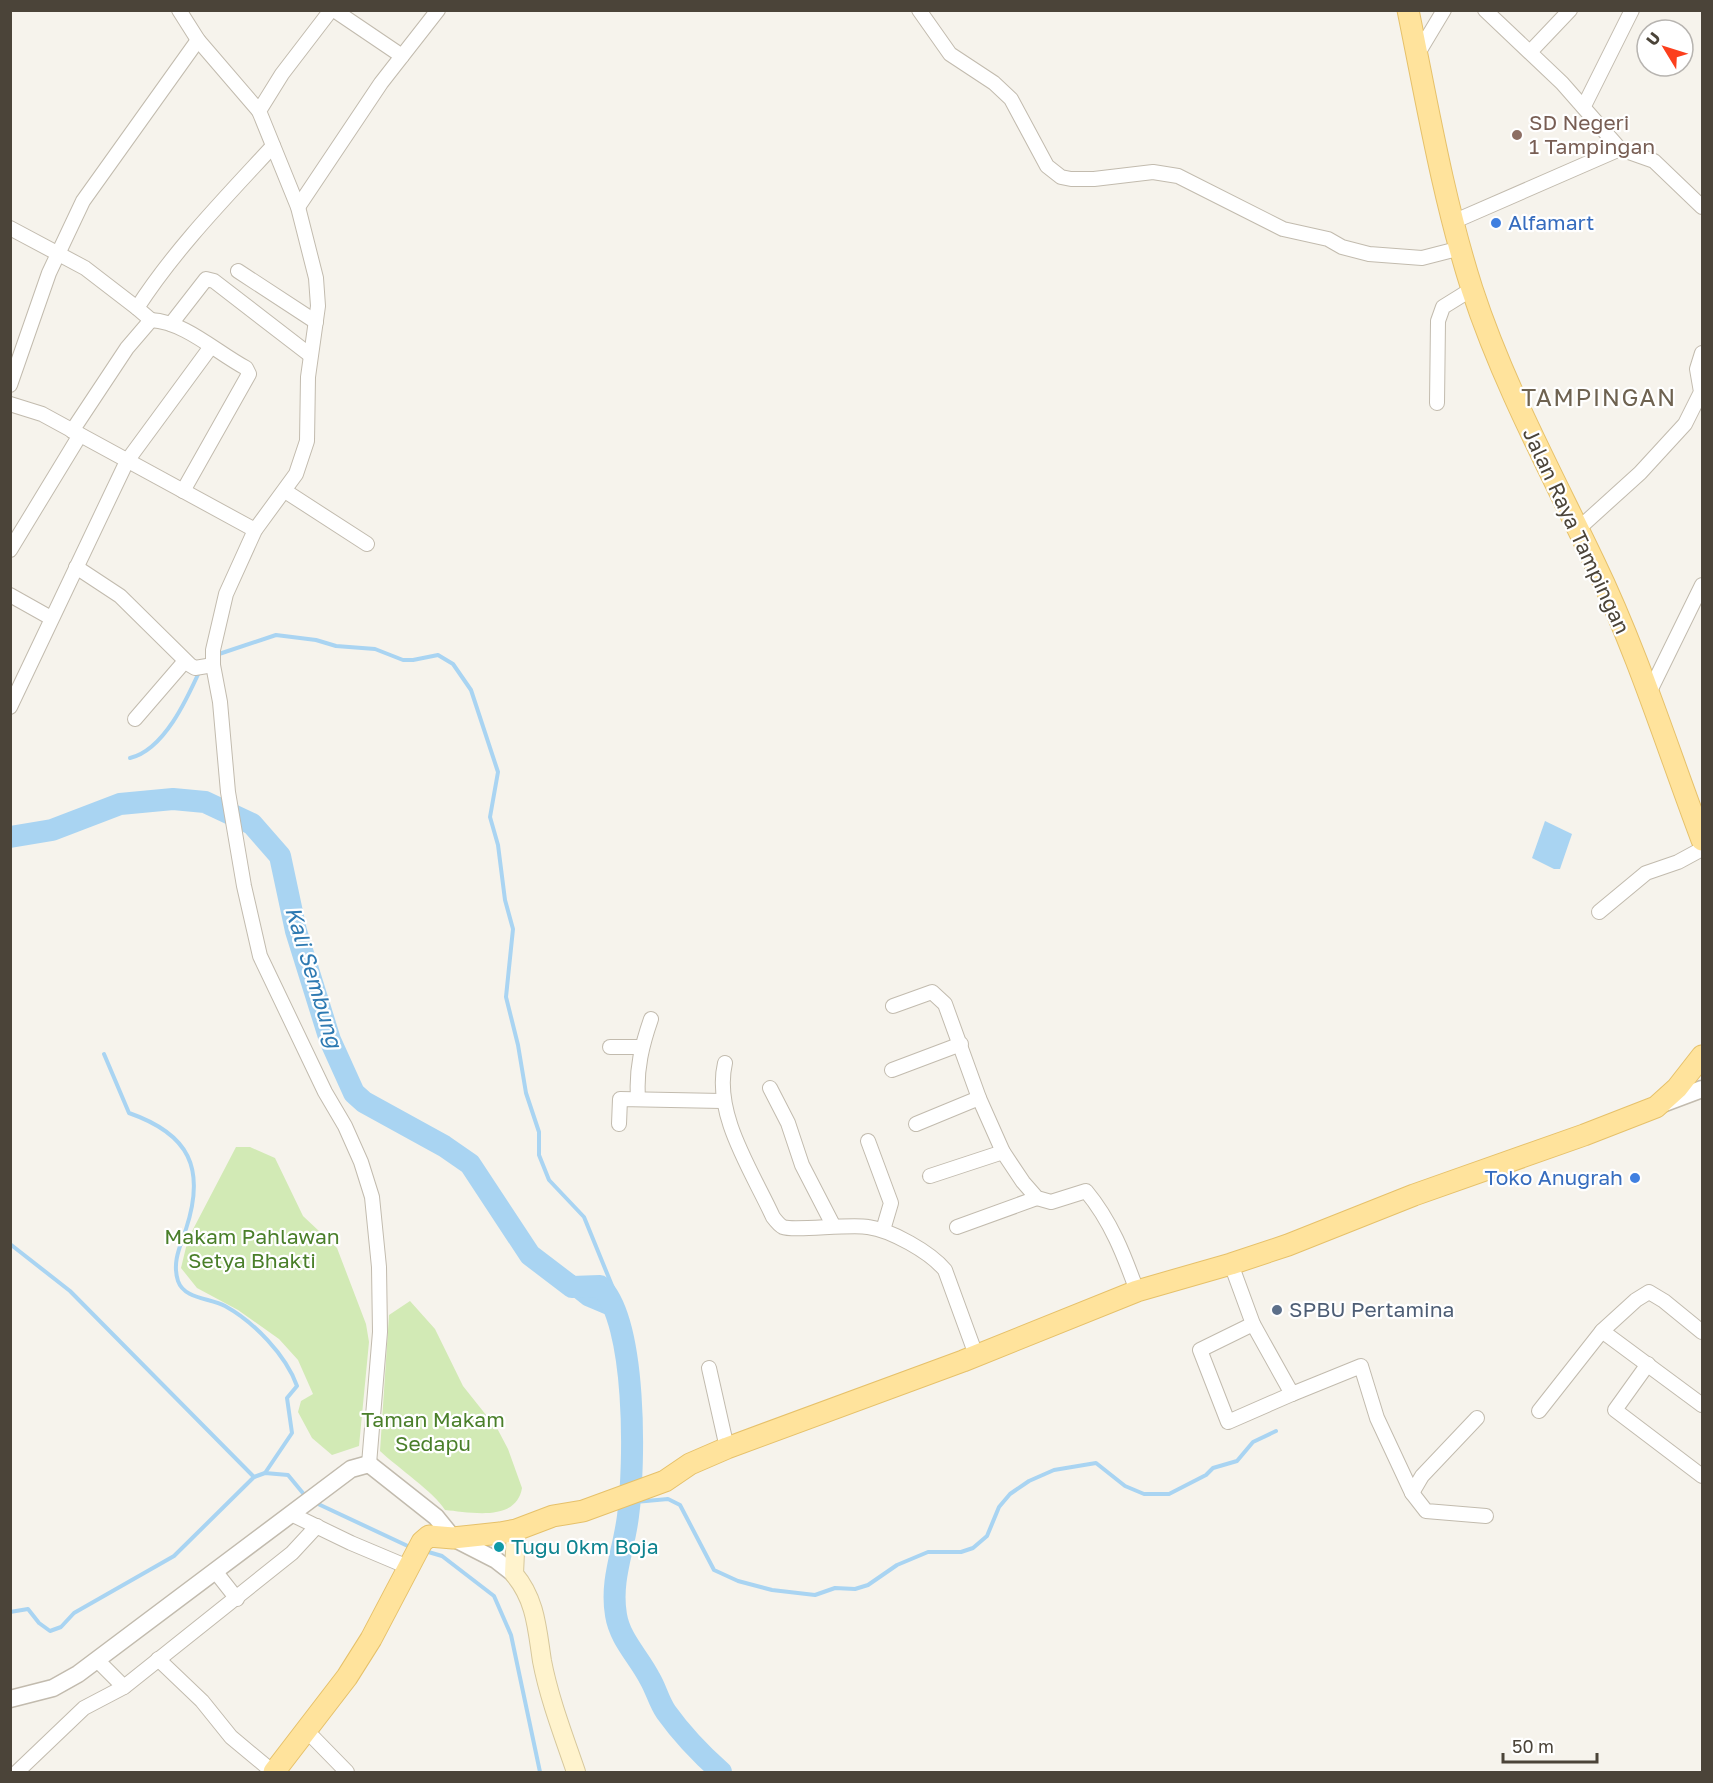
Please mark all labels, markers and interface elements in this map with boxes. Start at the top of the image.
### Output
north arrow [1635,18,1695,78]
text: U [1642,28,1665,50]
place label: SD Negeri 1 Tampingan [1529,109,1655,159]
marker: SD Negeri 1 Tampingan [1510,128,1524,142]
place label: Alfamart [1508,209,1595,235]
marker: Alfamart [1489,216,1503,230]
district label: TAMPINGAN [1521,382,1677,411]
street label: Jalan Raya Tampingan [1518,423,1636,638]
water label: Kali Sembung [280,903,349,1052]
place label: Toko Anugrah [1485,1164,1623,1190]
marker: Toko Anugrah [1628,1171,1642,1185]
park label: Makam Pahlawan Setya Bhakti [164,1223,340,1273]
place label: SPBU Pertamina [1289,1296,1454,1322]
marker: SPBU Pertamina [1270,1303,1284,1317]
park label: Taman Makam Sedapu [361,1406,505,1456]
place label: Tugu 0km Boja [511,1533,659,1559]
marker: Tugu 0km Boja [492,1540,506,1554]
scale bar [1503,1726,1598,1764]
text: 50 m [1512,1735,1554,1757]

